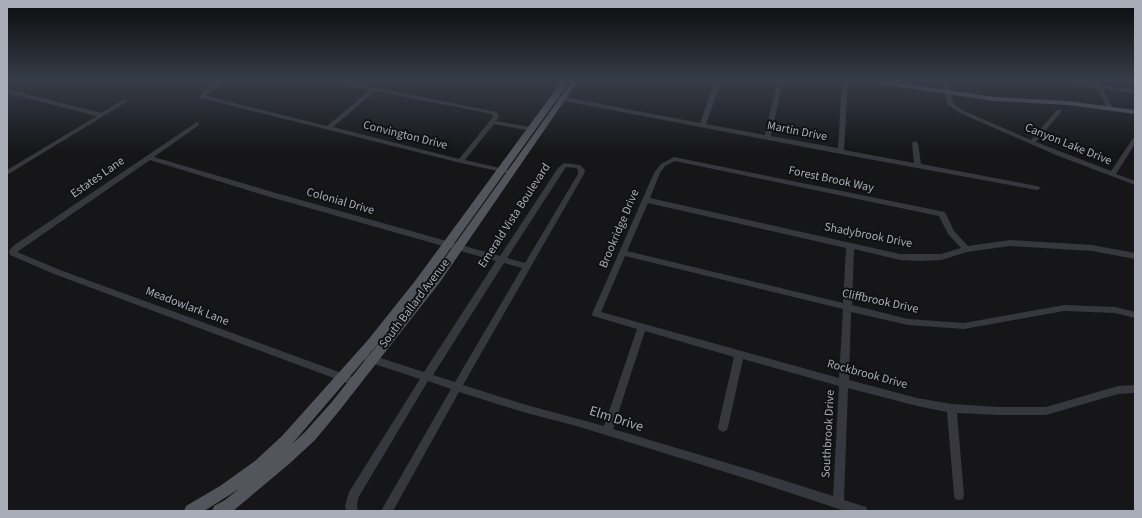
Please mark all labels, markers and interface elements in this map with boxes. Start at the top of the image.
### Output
street label: Convington Drive [361,119,449,153]
street label: Martin Drive [766,119,828,145]
street label: Canyon Lake Drive [1022,121,1114,169]
street label: Estates Lane [68,154,128,202]
street label: Emerald Vista Boulevard [476,161,554,271]
street label: Forest Brook Way [787,164,875,196]
street label: Colonial Drive [304,185,376,219]
street label: Brookridge Drive [597,187,643,271]
street label: Shadybrook Drive [823,220,913,252]
street label: South Ballard Avenue [377,257,453,351]
street label: Meadowlark Lane [143,284,231,330]
street label: Cliffbrook Drive [840,287,920,317]
street label: Rockbrook Drive [825,357,909,393]
street label: Southbrook Drive [820,390,838,478]
street label: Elm Drive [587,403,645,437]

